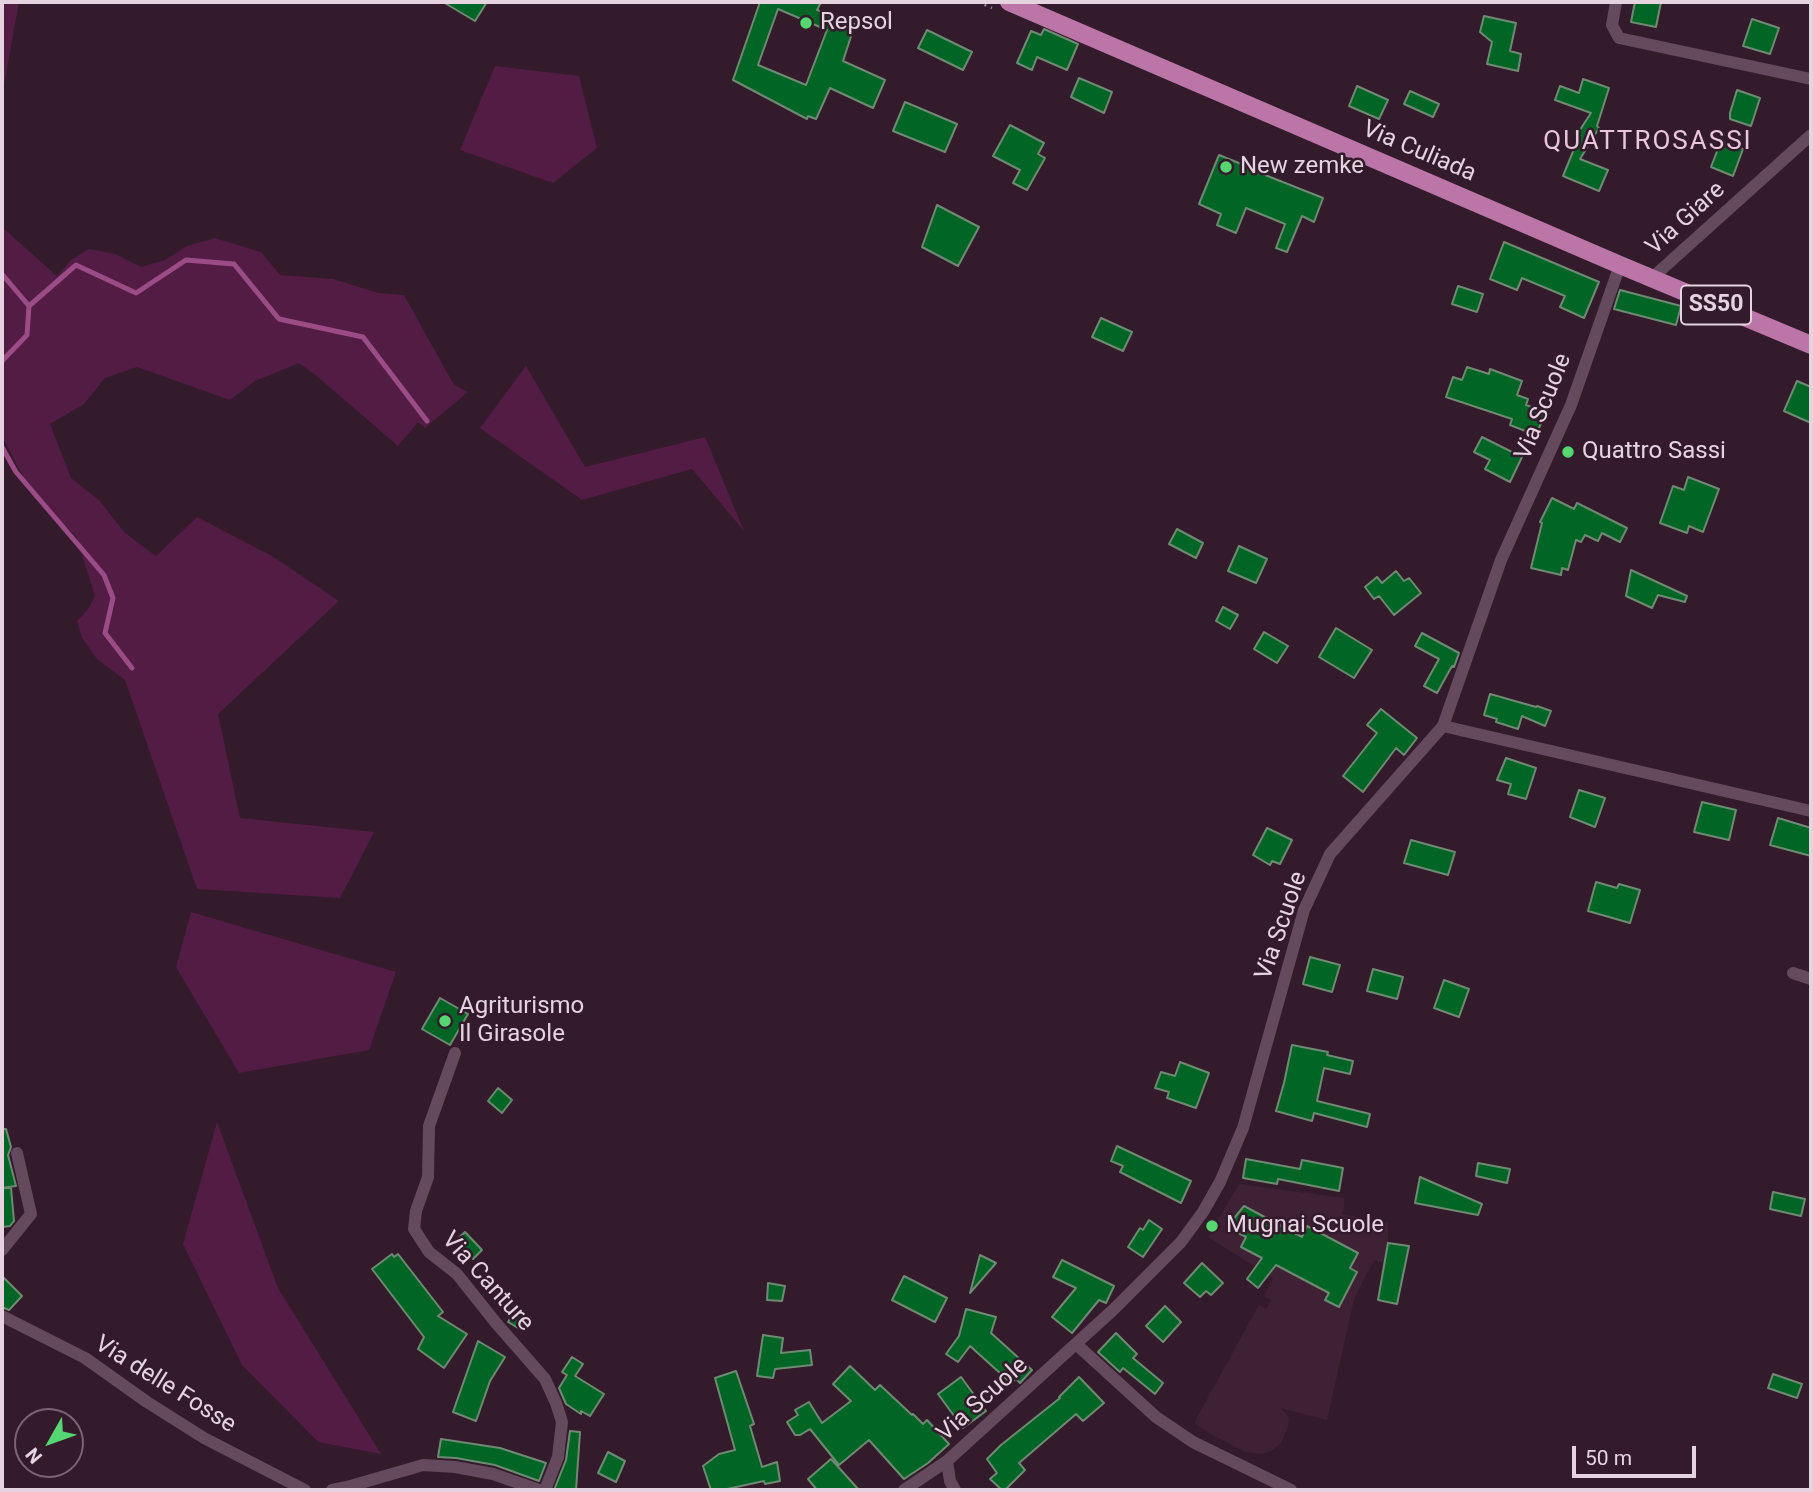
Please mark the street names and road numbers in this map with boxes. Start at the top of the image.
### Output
street label: Via Culiada [1358,115,1480,189]
street label: Via Giare [1641,176,1731,262]
road number: SS50 [1681,286,1751,324]
street label: Via Scuole [1510,349,1578,465]
street label: Via Scuole [1250,868,1314,984]
street label: Via Canture [435,1226,539,1338]
street label: Via delle Fosse [89,1330,241,1440]
street label: Via Scuole [932,1352,1034,1448]

